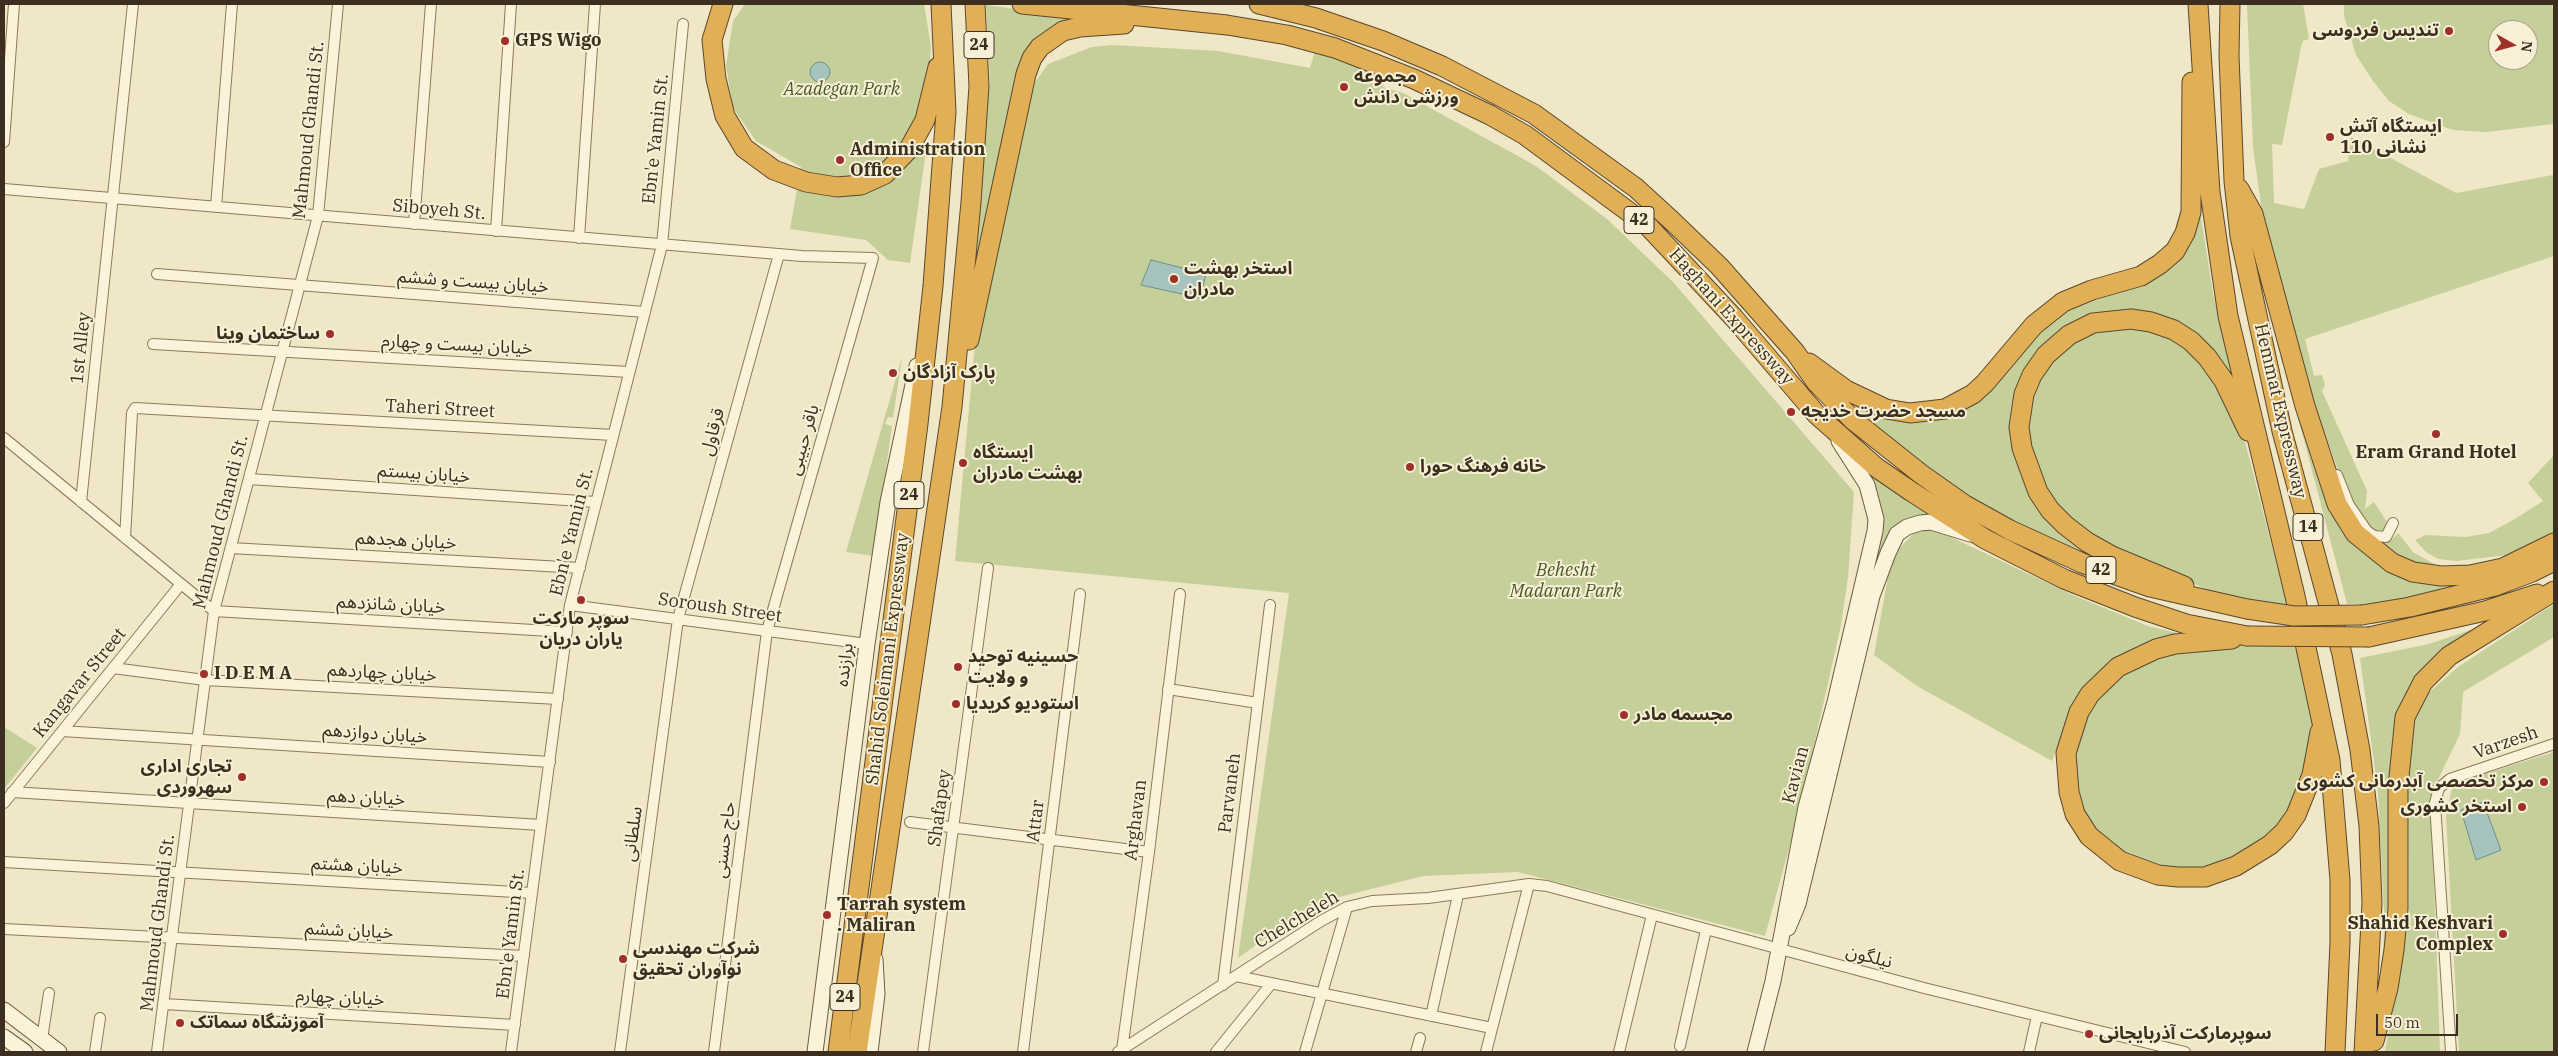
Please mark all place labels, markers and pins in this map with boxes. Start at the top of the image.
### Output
place label: تندیس فردوسی [2312,20,2439,42]
marker: تندیس فردوسی [2443,25,2455,37]
place label: GPS Wigo [515,30,602,52]
marker: GPS Wigo [499,35,511,47]
place label: مجموعه ورزشی دانش [1354,66,1459,108]
marker: مجموعه ورزشی دانش [1338,81,1350,93]
place label: ایستگاه آتش نشانی 110 [2340,116,2442,158]
marker: ایستگاه آتش نشانی 110 [2324,131,2336,143]
place label: Administration Office [850,139,985,182]
marker: Administration Office [834,154,846,166]
place label: استخر بهشت مادران [1184,258,1292,300]
marker: استخر بهشت مادران [1168,273,1180,285]
place label: ساختمان وینا [216,323,320,345]
marker: ساختمان وینا [324,328,336,340]
place label: پارک آزادگان [903,362,996,384]
marker: پارک آزادگان [887,367,899,379]
place label: مسجد حضرت خدیجه [1801,401,1966,423]
marker: مسجد حضرت خدیجه [1785,406,1797,418]
marker: Eram Grand Hotel [2430,428,2442,440]
place label: ایستگاه بهشت مادران [973,442,1083,484]
place label: Eram Grand Hotel [2355,442,2517,464]
place label: خانه فرهنگ حورا [1420,456,1546,478]
marker: ایستگاه بهشت مادران [957,457,969,469]
marker: خانه فرهنگ حورا [1404,461,1416,473]
marker: سوپر مارکت یاران دریان [575,594,587,606]
place label: سوپر مارکت یاران دریان [533,608,629,650]
place label: حسینیه توحید و ولایت [968,646,1078,689]
marker: حسینیه توحید و ولایت [952,661,964,673]
place label: I D E M A [214,663,292,685]
marker: I D E M A [198,668,210,680]
place label: استودیو کریدیا [966,693,1079,715]
marker: استودیو کریدیا [950,698,962,710]
place label: مجسمه مادر [1634,704,1733,726]
marker: مجسمه مادر [1618,709,1630,721]
place label: تجاری اداری سهروردی [140,756,232,799]
marker: تجاری اداری سهروردی [236,771,248,783]
place label: مرکز تخصصی آبدرمانی کشوری [2297,771,2534,793]
marker: مرکز تخصصی آبدرمانی کشوری [2538,776,2550,788]
place label: استخر کشوری [2400,796,2512,818]
marker: استخر کشوری [2516,801,2528,813]
place label: Tarrah system . Maliran [837,894,966,936]
marker: Tarrah system . Maliran [821,909,833,921]
place label: Shahid Keshvari Complex [2347,913,2493,956]
marker: Shahid Keshvari Complex [2497,928,2509,940]
place label: شرکت مهندسی نوآوران تحقیق [633,938,760,981]
marker: شرکت مهندسی نوآوران تحقیق [617,953,629,965]
place label: آموزشگاه سماتک [190,1012,324,1034]
marker: آموزشگاه سماتک [174,1017,186,1029]
place label: سوپرمارکت آذربایجانی [2099,1023,2272,1045]
marker: سوپرمارکت آذربایجانی [2083,1028,2095,1040]

